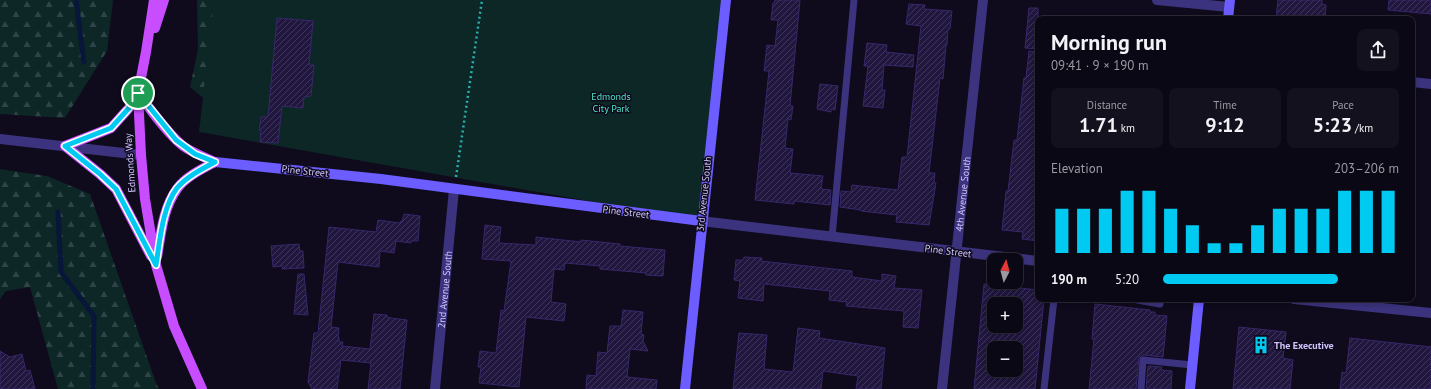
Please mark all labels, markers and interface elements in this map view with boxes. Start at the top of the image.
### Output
text: Morning run [1051,28,1167,56]
button: share [1357,29,1399,71]
text: 09:41 · 9 × 190 m [1051,57,1148,74]
pin [121,76,155,110]
icon: arrive [127,82,149,104]
park label: Edmonds City Park [591,90,631,115]
text: Distance [1087,98,1127,112]
text: Time [1213,98,1237,112]
text: Pace [1332,98,1354,112]
text: 1.71 [1079,112,1118,138]
text: 9:12 [1205,112,1245,138]
text: 5:23 [1313,112,1352,138]
text: km [1118,121,1135,135]
text: /km [1352,121,1373,135]
street label: Edmonds Way [121,133,139,193]
street label: 3rd Avenue South [694,156,714,232]
street label: 4th Avenue South [952,156,973,232]
text: Elevation [1051,160,1103,177]
text: 203–206 m [1334,160,1399,177]
street label: Pine Street [281,162,330,180]
street label: Pine Street [602,203,651,221]
street label: Pine Street [924,242,973,260]
street label: 2nd Avenue South [434,250,455,329]
north arrow [987,253,1023,289]
map controls [987,253,1023,377]
text: 190 m [1051,271,1087,288]
text: 5:20 [1115,271,1139,288]
button: + [987,297,1023,333]
building icon: The Executive [1251,335,1271,355]
place label: The Executive [1274,339,1334,352]
button: − [987,341,1023,377]

